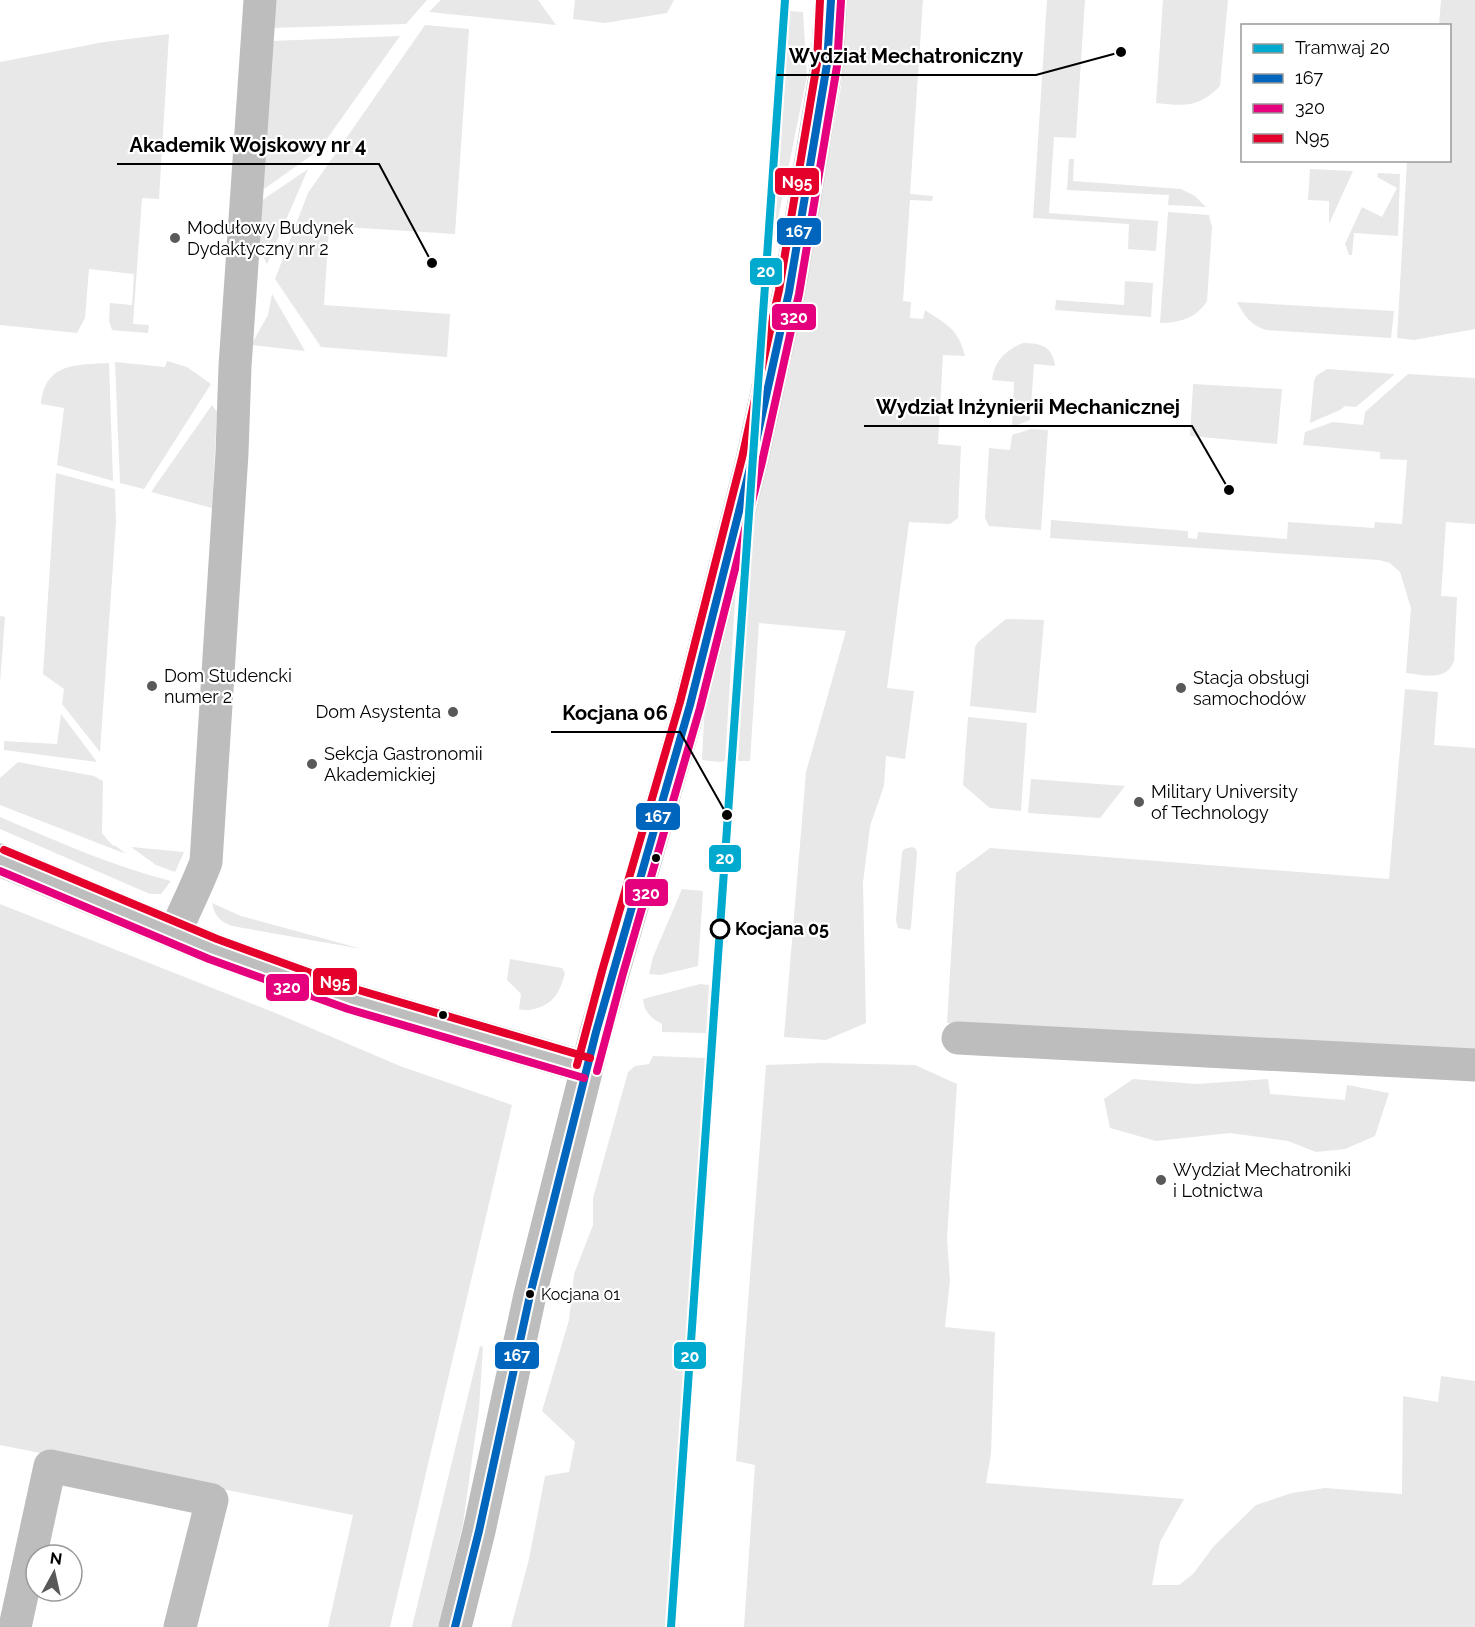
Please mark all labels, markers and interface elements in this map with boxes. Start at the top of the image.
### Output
legend [1241,24,1451,162]
callout: Wydział Mechatroniczny [777,37,1036,75]
text: Tramwaj 20 [1295,37,1390,58]
text: Wydział Mechatroniczny [789,44,1023,68]
text: 167 [1295,67,1324,88]
text: 320 [1295,97,1325,118]
callout: Akademik Wojskowy nr 4 [117,126,379,164]
text: N95 [1295,127,1329,148]
text: Akademik Wojskowy nr 4 [130,133,366,157]
line badge: N95 [774,167,820,196]
text: N95 [782,173,812,192]
place label: Modułowy Budynek Dydaktyczny nr 2 [187,217,354,259]
line badge: 167 [776,217,822,246]
text: 167 [786,222,812,241]
marker: Modułowy Budynek Dydaktyczny nr 2 [168,231,182,245]
line badge: 20 [749,257,783,286]
text: 20 [757,262,776,281]
line badge: 320 [771,303,817,331]
text: 320 [780,308,808,327]
callout: Wydział Inżynierii Mechanicznej [864,388,1192,426]
text: Wydział Inżynierii Mechanicznej [876,395,1180,419]
place label: Dom Studencki numer 2 [164,665,292,707]
place label: Stacja obsługi samochodów [1193,667,1309,709]
marker: Dom Studencki numer 2 [145,679,159,693]
marker: Stacja obsługi samochodów [1174,681,1188,695]
callout: Kocjana 06 [551,694,680,732]
place label: Dom Asystenta [315,701,441,722]
text: Kocjana 06 [562,701,668,725]
marker: Dom Asystenta [446,705,460,719]
place label: Sekcja Gastronomii Akademickiej [324,743,483,785]
marker: Sekcja Gastronomii Akademickiej [305,757,319,771]
place label: Military University of Technology [1151,781,1298,823]
marker: Military University of Technology [1132,795,1146,809]
line badge: 167 [635,802,681,831]
text: 167 [645,807,671,826]
line badge: 20 [708,844,742,873]
text: 20 [716,849,735,868]
unlabelled marker [650,852,662,864]
line badge: 320 [624,878,669,907]
text: 320 [632,884,660,903]
place label: Kocjana 05 [735,918,829,939]
marker: Kocjana 05 [710,919,730,939]
line badge: N95 [312,967,358,996]
line badge: 320 [265,973,310,1002]
text: N95 [320,973,350,992]
text: 320 [273,978,301,997]
unlabelled marker [437,1009,449,1021]
place label: Wydział Mechatroniki i Lotnictwa [1173,1159,1351,1201]
marker: Wydział Mechatroniki i Lotnictwa [1154,1173,1168,1187]
place label: Kocjana 01 [541,1285,620,1304]
marker: Kocjana 01 [524,1288,536,1300]
line badge: 167 [494,1341,540,1370]
line badge: 20 [673,1341,707,1370]
text: 167 [504,1346,530,1365]
text: 20 [681,1347,700,1366]
north arrow [24,1543,84,1603]
text: N [49,1548,63,1569]

